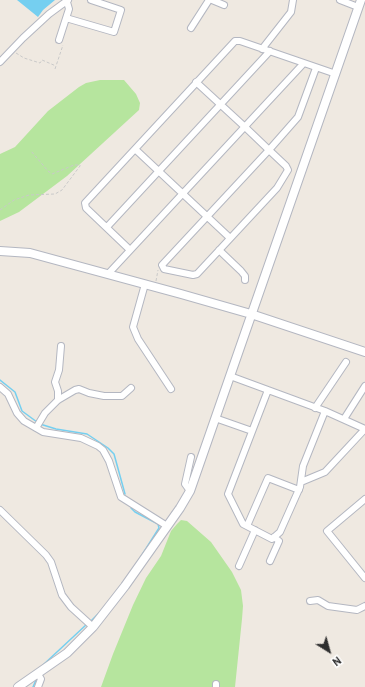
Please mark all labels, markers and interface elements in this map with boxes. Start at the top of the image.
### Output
north arrow [309,631,349,671]
text: N [329,653,344,669]

